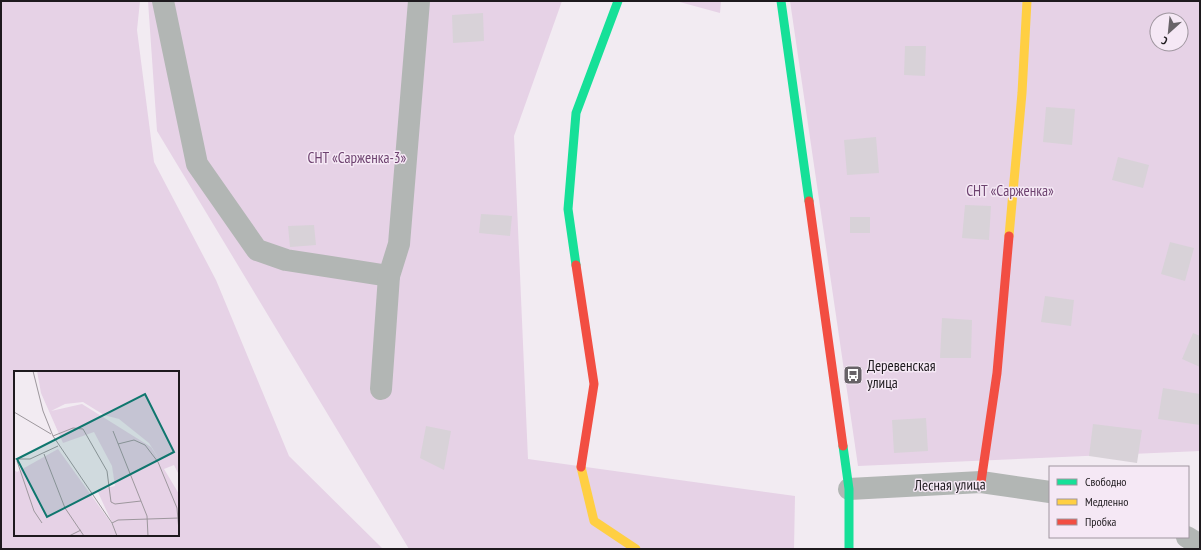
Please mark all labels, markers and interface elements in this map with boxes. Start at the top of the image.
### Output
north arrow [1149,12,1189,52]
text: С [1159,34,1170,48]
park label: СНТ «Сарженка-3» [308,148,407,167]
park label: СНТ «Сарженка» [966,181,1054,200]
place label: Деревенская улица [867,356,936,392]
bus stop icon: Деревенская улица [842,364,864,386]
inset map [14,371,179,536]
legend [1049,466,1189,538]
street label: Лесная улица [913,474,986,495]
text: Свободно [1085,474,1127,489]
text: Медленно [1085,494,1128,509]
text: Пробка [1085,514,1117,529]

